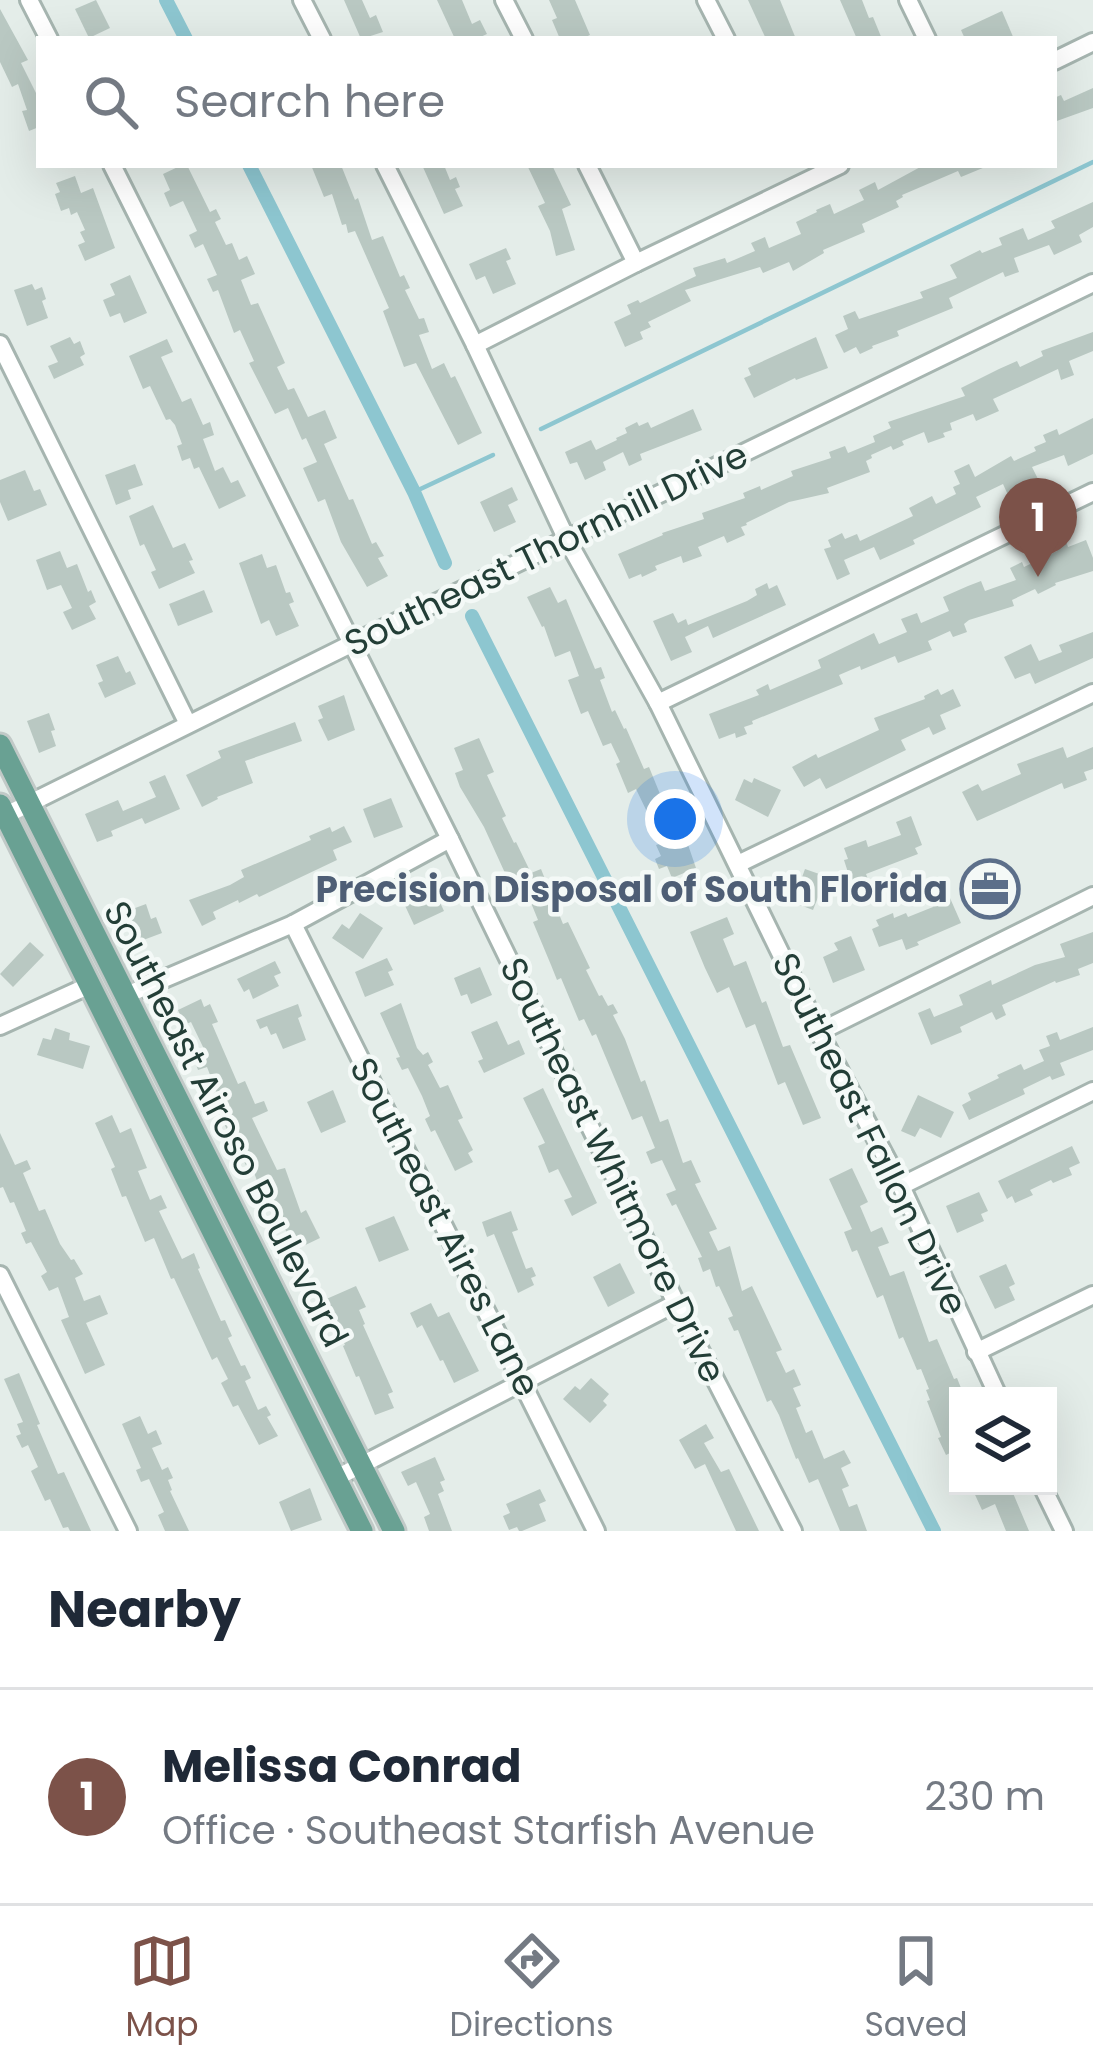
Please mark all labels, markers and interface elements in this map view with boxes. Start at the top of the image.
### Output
search box [36,36,1057,168]
icon: search [78,69,144,135]
text: Search here [174,70,445,133]
street label: Southeast Thornhill Drive [336,429,756,669]
pin: 1 [999,478,1077,577]
your location [645,789,705,849]
office icon: Precision Disposal of South Florida [959,858,1021,920]
place label: Precision Disposal of South Florida [315,864,948,915]
street label: Southeast Airoso Boulevard [91,892,361,1356]
street label: Southeast Fallon Drive [760,944,980,1324]
street label: Southeast Whitmore Drive [488,949,738,1391]
street label: Southeast Aires Lane [337,1049,553,1405]
map controls [949,1387,1057,1495]
button: layers [949,1387,1057,1495]
text: Nearby [48,1573,241,1645]
text: Melissa Conrad [162,1735,522,1798]
text: 1 [80,1769,94,1824]
text: 230 m [925,1769,1045,1824]
text: Office · Southeast Starfish Avenue [162,1803,815,1858]
tab: Map [126,1928,199,2050]
tab: Directions [450,1928,613,2050]
tab: Saved [865,1928,967,2050]

